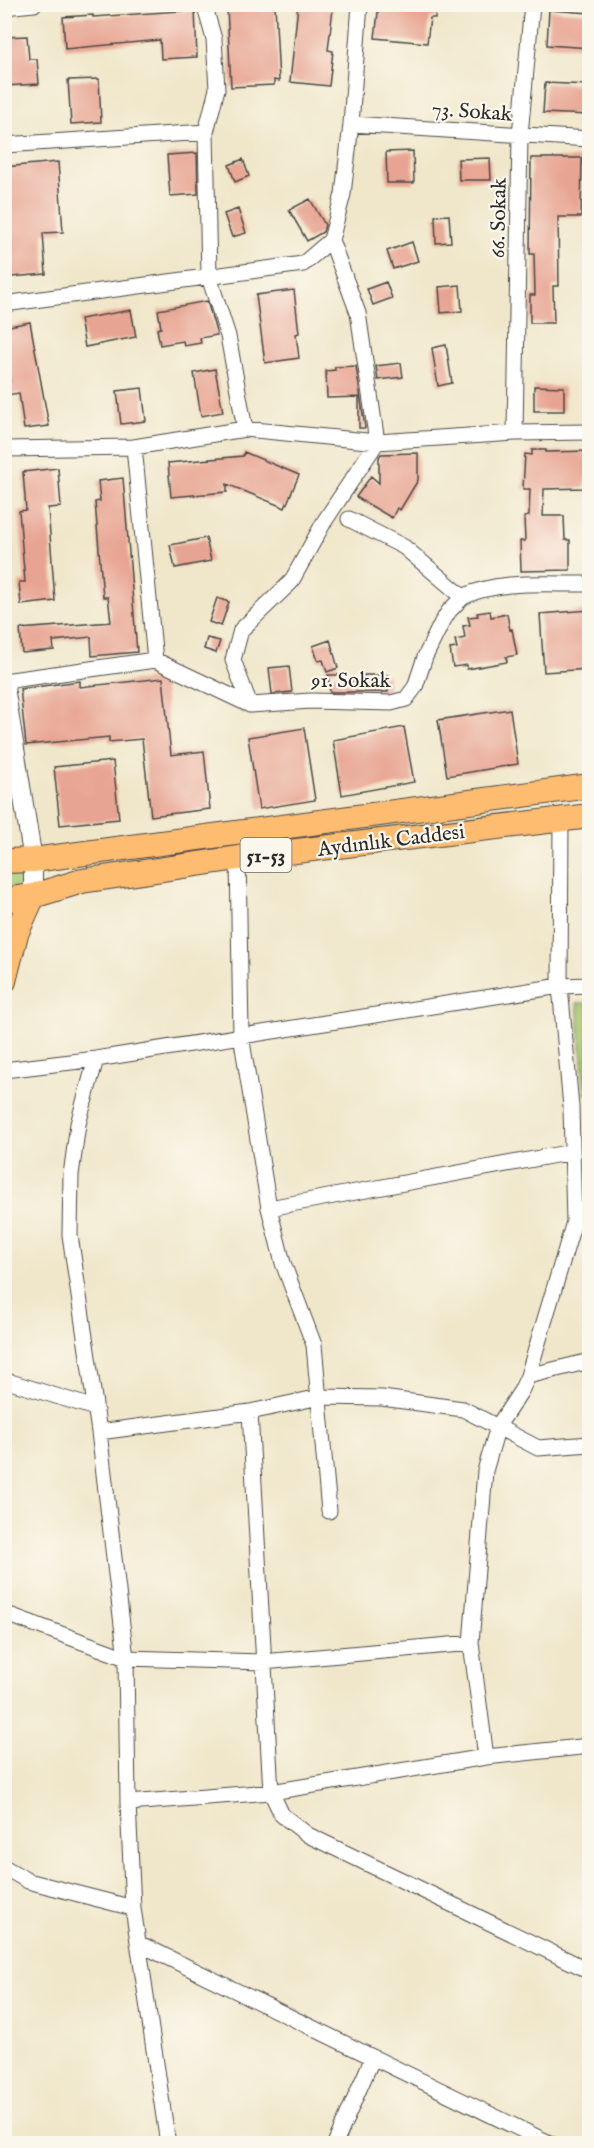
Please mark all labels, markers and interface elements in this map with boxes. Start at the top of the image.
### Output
street label: 73. Sokak [431,96,514,129]
street label: 66. Sokak [485,177,514,258]
street label: 91. Sokak [310,668,392,695]
street label: Aydınlık Caddesi [315,819,466,864]
road number: 51-53 [240,838,292,872]

